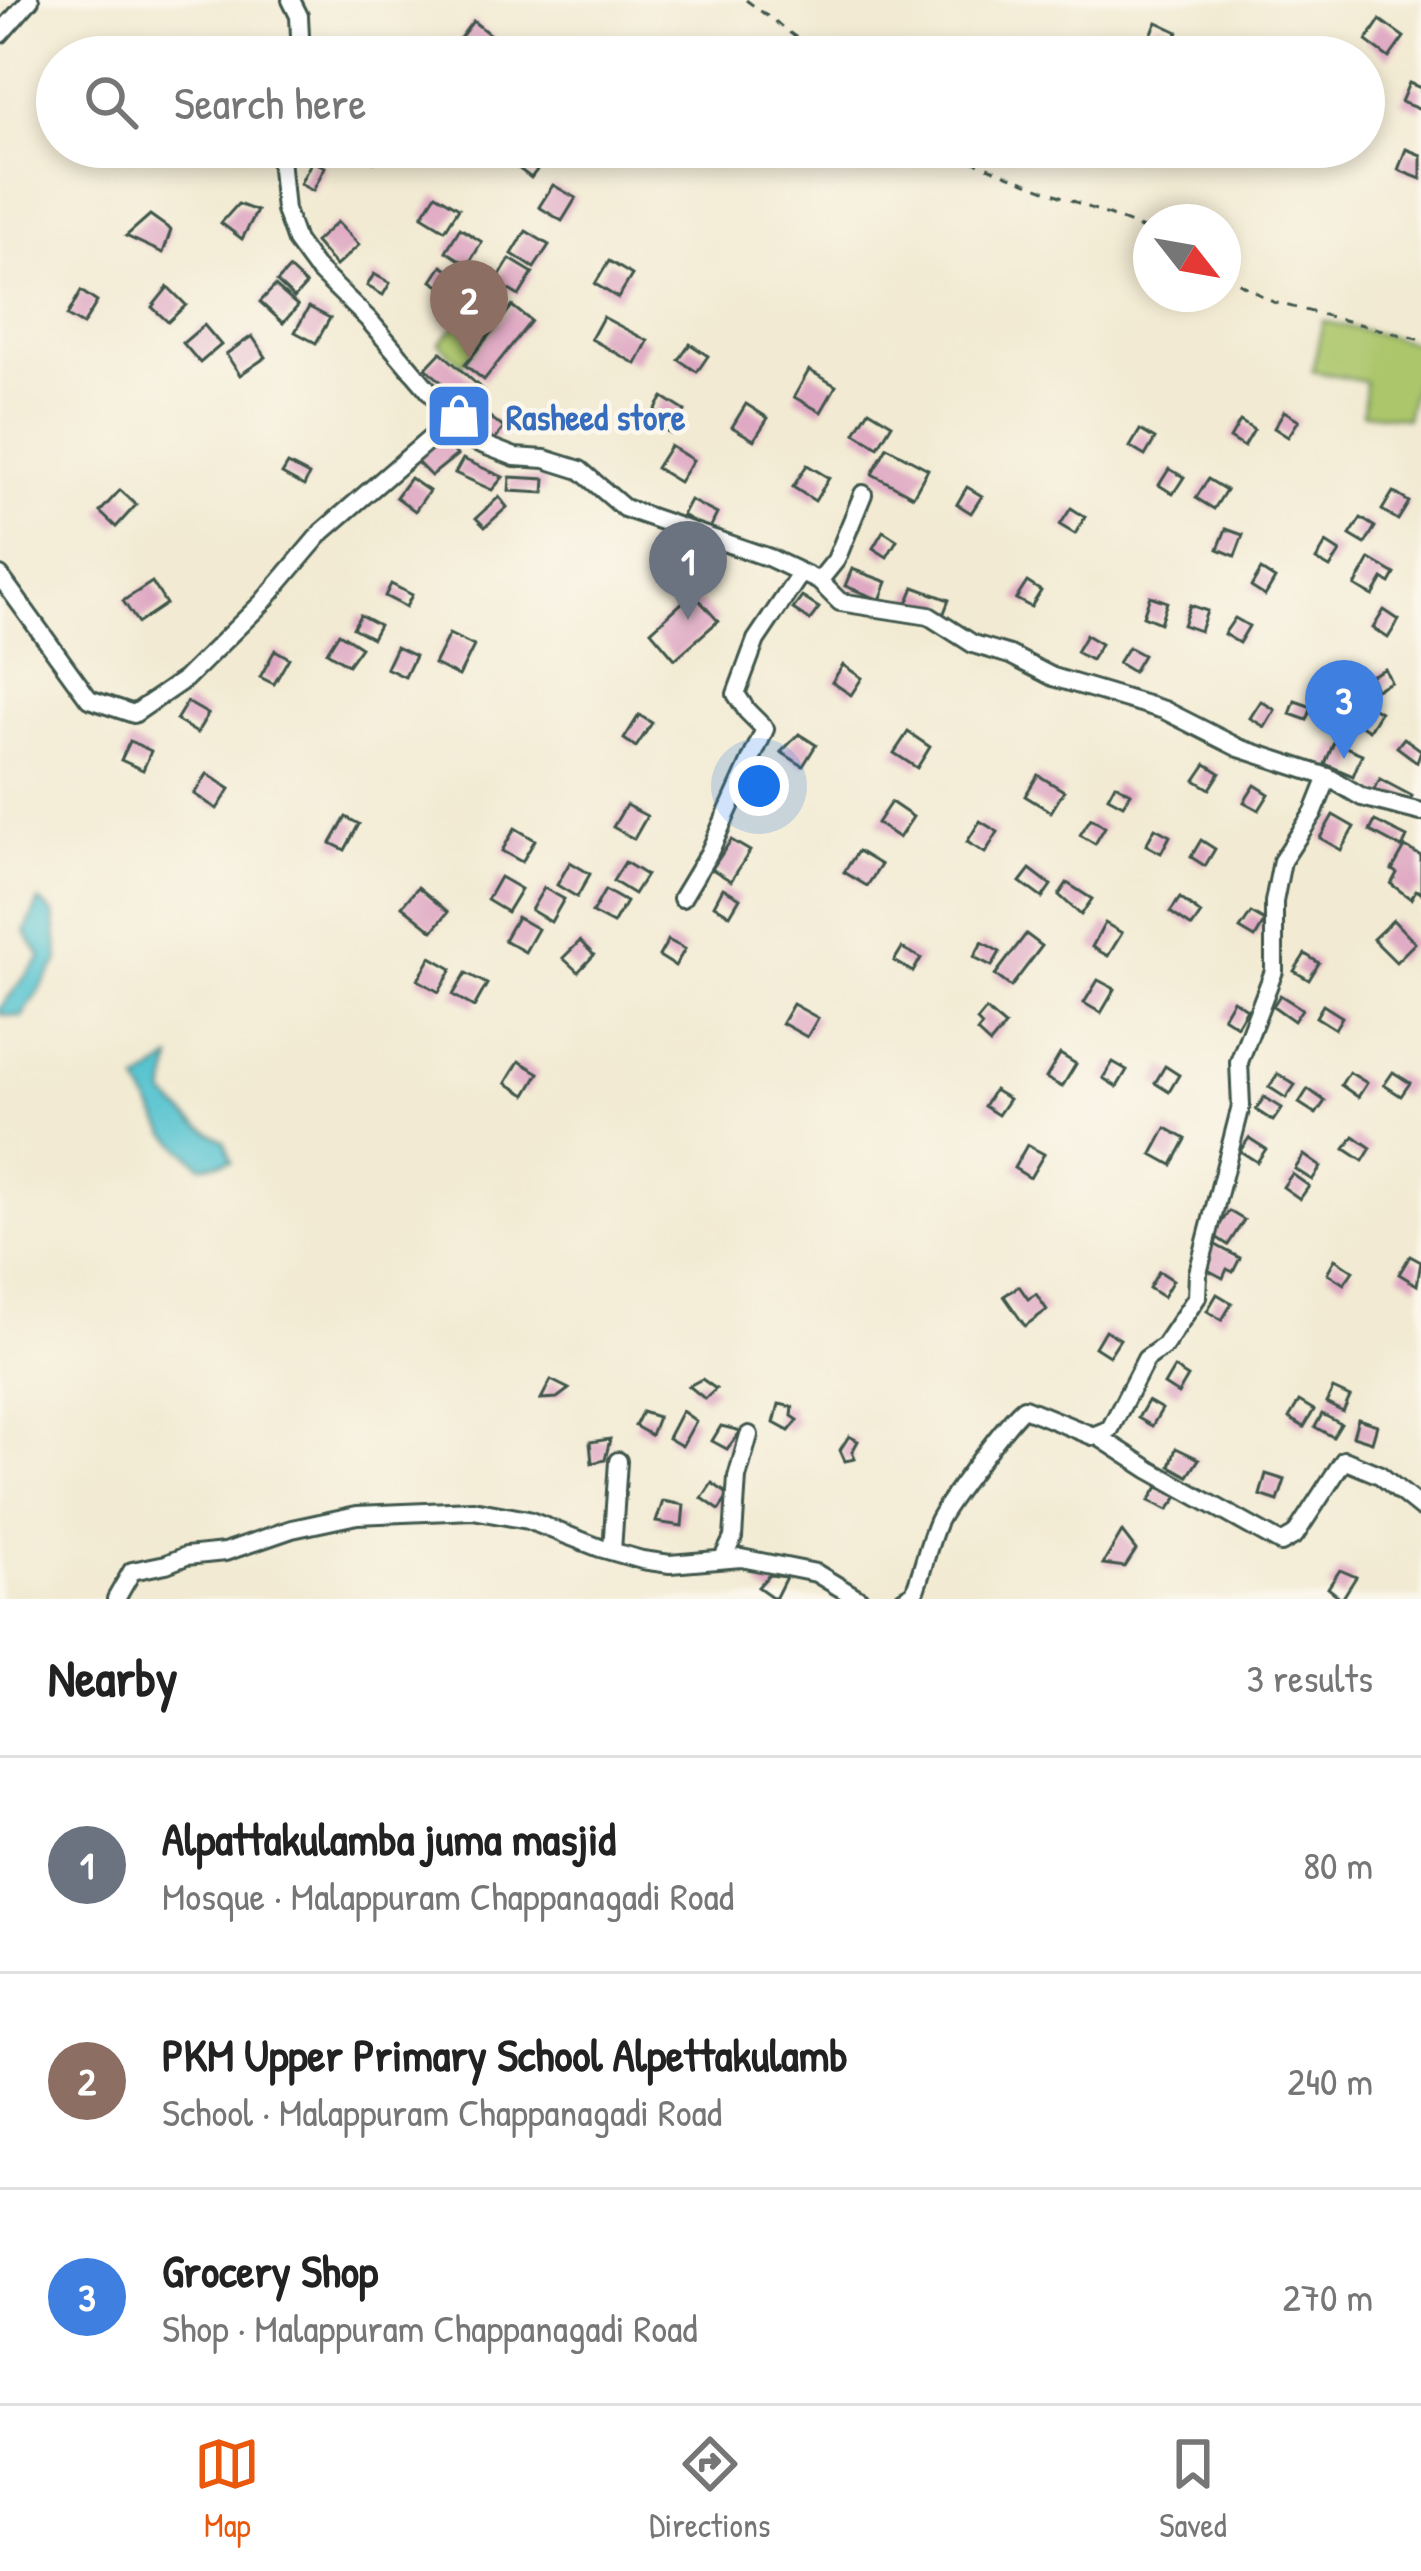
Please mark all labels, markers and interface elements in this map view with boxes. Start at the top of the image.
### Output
search box [36,36,1385,168]
icon: search [78,69,144,135]
text: Search here [174,72,366,133]
north arrow [1133,204,1241,312]
pin: 2 [430,260,508,359]
shop icon: Rasheed store [424,381,494,451]
place label: Rasheed store [506,392,686,441]
pin: 1 [649,521,727,620]
pin: 3 [1305,660,1383,759]
your location [729,756,789,816]
text: Nearby [48,1643,178,1712]
text: 3 results [1247,1651,1373,1704]
text: Alpattakulamba juma masjid [162,1808,616,1869]
text: 1 [80,1838,94,1891]
text: 80 m [1303,1838,1373,1891]
text: Mosque · Malappuram Chappanagadi Road [162,1869,734,1922]
text: PKM Upper Primary School Alpettakulamb [162,2024,848,2085]
text: 2 [78,2054,96,2107]
text: 240 m [1287,2054,1373,2107]
text: School · Malappuram Chappanagadi Road [162,2085,722,2138]
text: Grocery Shop [162,2240,378,2301]
text: 3 [78,2270,96,2323]
text: 270 m [1282,2270,1373,2323]
text: Shop · Malappuram Chappanagadi Road [162,2301,697,2354]
tab: Map [194,2431,260,2547]
tab: Directions [649,2431,771,2547]
tab: Saved [1159,2431,1227,2547]

